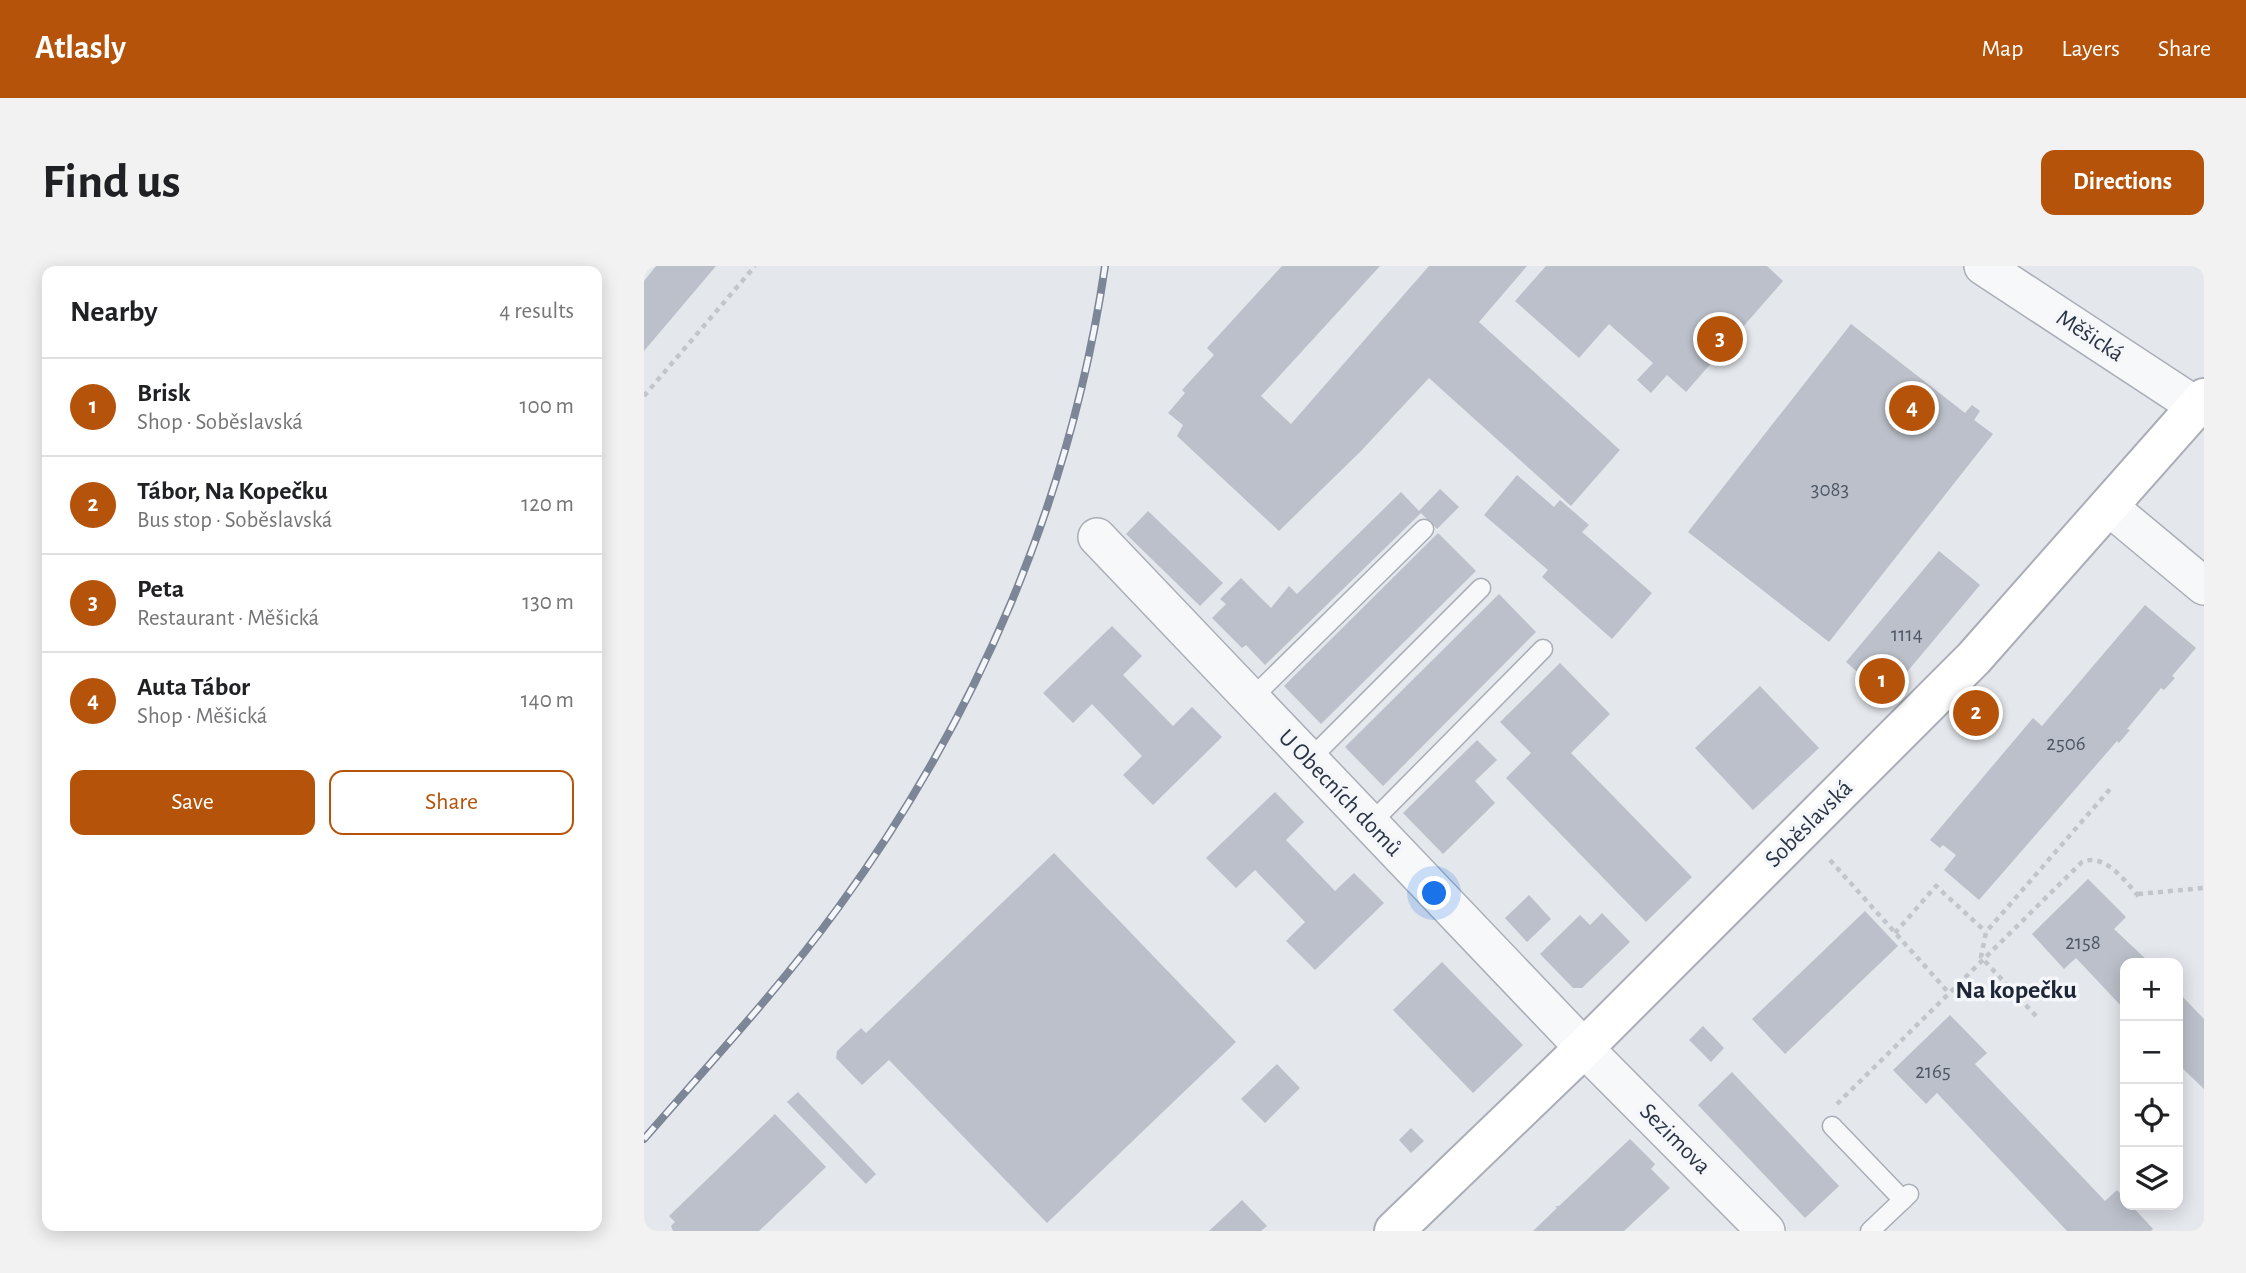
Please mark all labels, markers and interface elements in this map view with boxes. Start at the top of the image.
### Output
text: Atlasly [35,32,126,65]
text: Map [1981,37,2023,61]
text: Layers [2061,37,2120,61]
text: Share [2158,37,2211,61]
button: Directions [2041,150,2204,215]
text: Find us [42,158,181,207]
text: Nearby [70,297,158,327]
text: 4 results [499,300,574,323]
street label: Měšická [2052,306,2128,366]
pin: 3 [1697,313,1743,365]
text: Brisk [137,380,191,406]
pin: 4 [1889,382,1935,434]
text: 1 [89,395,97,418]
text: 100 m [520,395,574,418]
text: Shop · Soběslavská [137,411,303,434]
text: Tábor, Na Kopečku [137,478,328,504]
house number: 3083 [1811,479,1849,500]
text: 2 [88,493,98,516]
text: 120 m [521,493,574,516]
text: Bus stop · Soběslavská [137,509,332,532]
text: Peta [137,576,184,602]
text: 3 [88,591,98,614]
text: 130 m [522,591,574,614]
text: Restaurant · Měšická [137,607,319,630]
house number: 1114 [1891,624,1923,645]
pin: 1 [1859,655,1905,707]
text: Auta Tábor [137,674,250,700]
pin: 2 [1953,687,1999,739]
text: 4 [87,689,99,712]
text: 140 m [521,689,574,712]
text: Shop · Měšická [137,705,267,728]
street label: U Obecních domů [1274,725,1406,861]
house number: 2506 [2046,733,2086,754]
button: Save [70,770,315,835]
button: Share [329,770,574,835]
street label: Soběslavská [1761,776,1857,872]
your location [1417,876,1451,910]
house number: 2158 [2065,932,2101,953]
map controls [2120,958,2183,1210]
button: + [2120,958,2183,1021]
district label: Na kopečku [1955,977,2077,1003]
button: − [2120,1021,2183,1084]
house number: 2165 [1915,1061,1951,1082]
button: locate [2120,1084,2183,1147]
street label: Sezimova [1635,1099,1715,1179]
button: layers [2120,1147,2183,1210]

